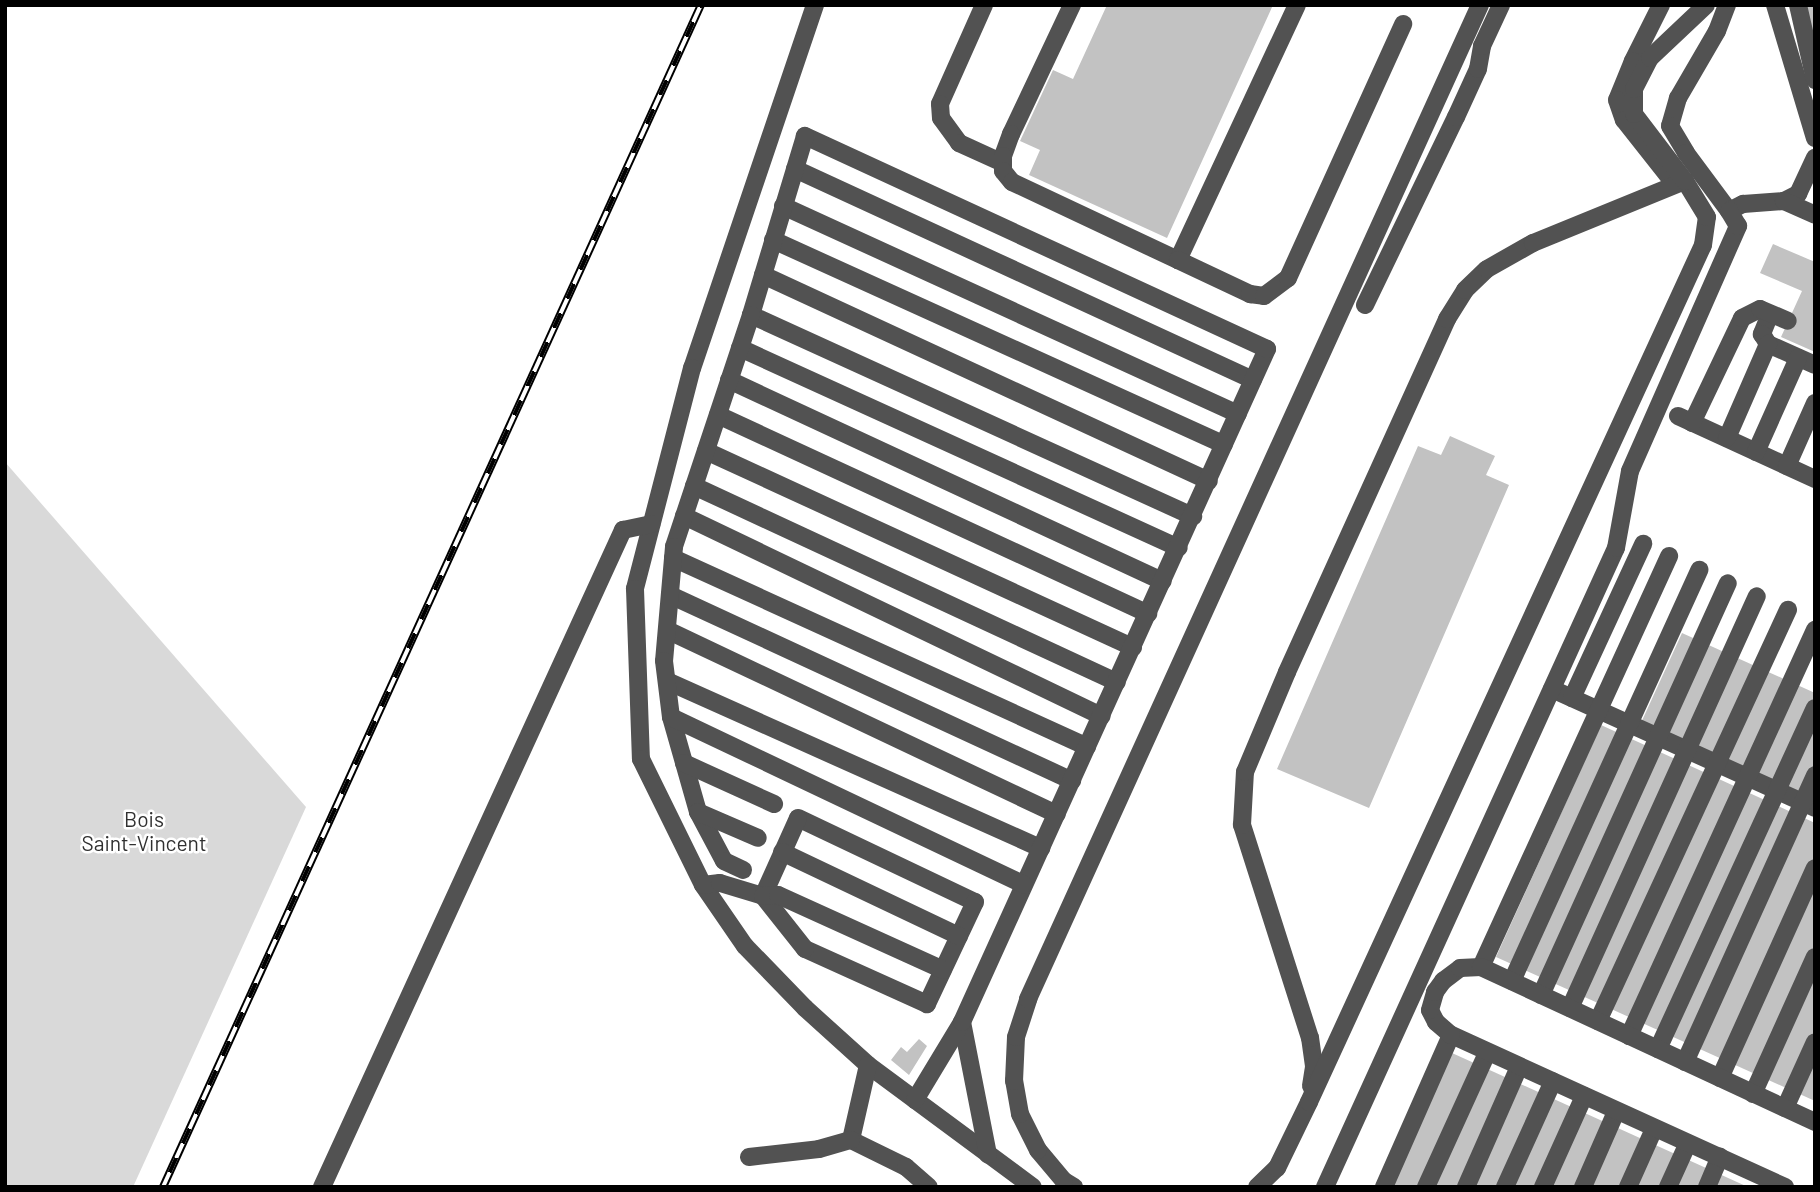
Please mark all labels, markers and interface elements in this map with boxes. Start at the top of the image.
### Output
park label: Bois Saint-Vincent [81,806,207,856]

